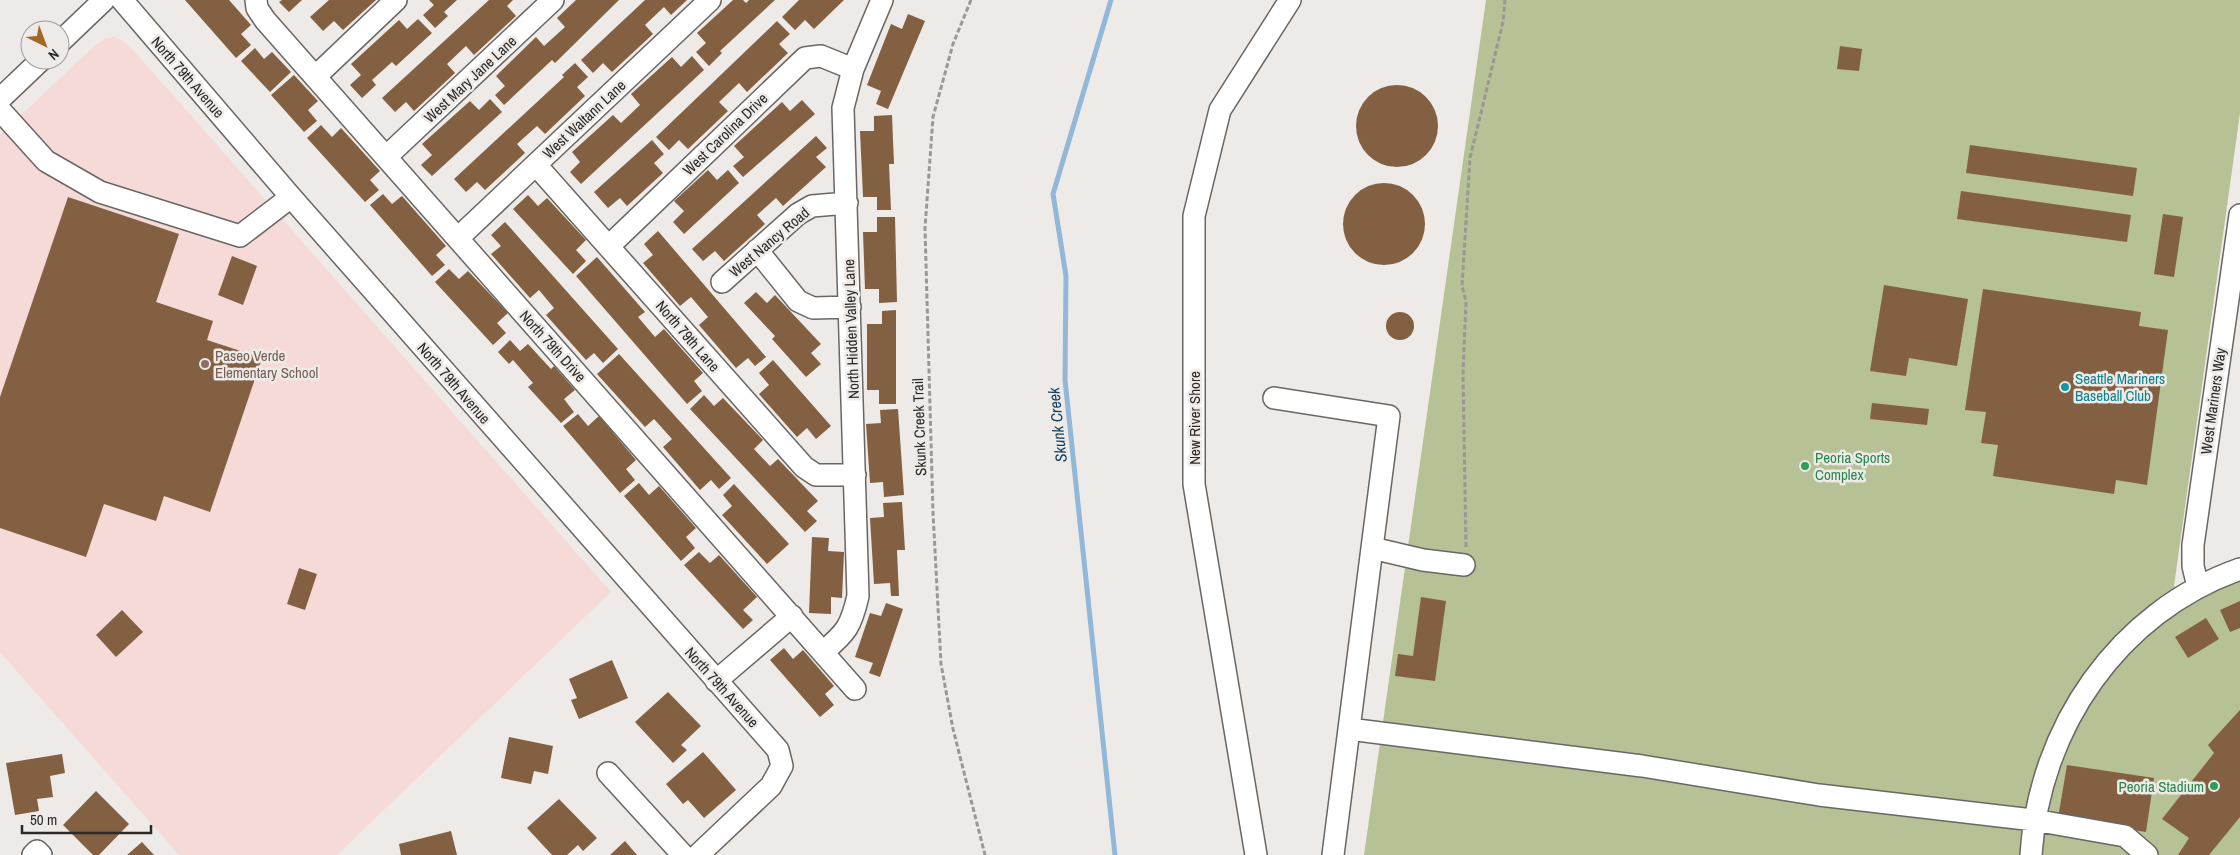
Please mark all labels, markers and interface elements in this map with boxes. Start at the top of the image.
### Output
north arrow [20,20,70,70]
street label: West Mary Jane Lane [419,30,521,127]
street label: North 79th Avenue [147,32,229,122]
text: N [45,45,63,64]
street label: West Waltann Lane [538,75,630,163]
street label: West Carolina Drive [678,88,772,180]
street label: West Nancy Road [724,202,814,282]
street label: North Hidden Valley Lane [838,259,864,399]
street label: North 79th Lane [651,296,725,376]
street label: North 79th Drive [515,305,591,387]
street label: North 79th Avenue [413,338,495,428]
place label: Paseo Verde Elementary School [215,345,318,383]
street label: West Mariners Way [2195,346,2231,456]
marker: Paseo Verde Elementary School [199,358,211,370]
place label: Seattle Mariners Baseball Club [2075,368,2165,406]
street label: New River Shore [1184,371,1205,465]
street label: Skunk Creek Trail [907,378,931,476]
marker: Seattle Mariners Baseball Club [2059,381,2071,393]
water label: Skunk Creek [1042,386,1072,463]
place label: Peoria Sports Complex [1815,447,1890,485]
marker: Peoria Sports Complex [1799,460,1811,472]
street label: North 79th Avenue [680,642,764,732]
place label: Peoria Stadium [2119,776,2204,797]
marker: Peoria Stadium [2208,780,2220,792]
scale bar [22,802,151,834]
text: 50 m [30,809,57,830]

